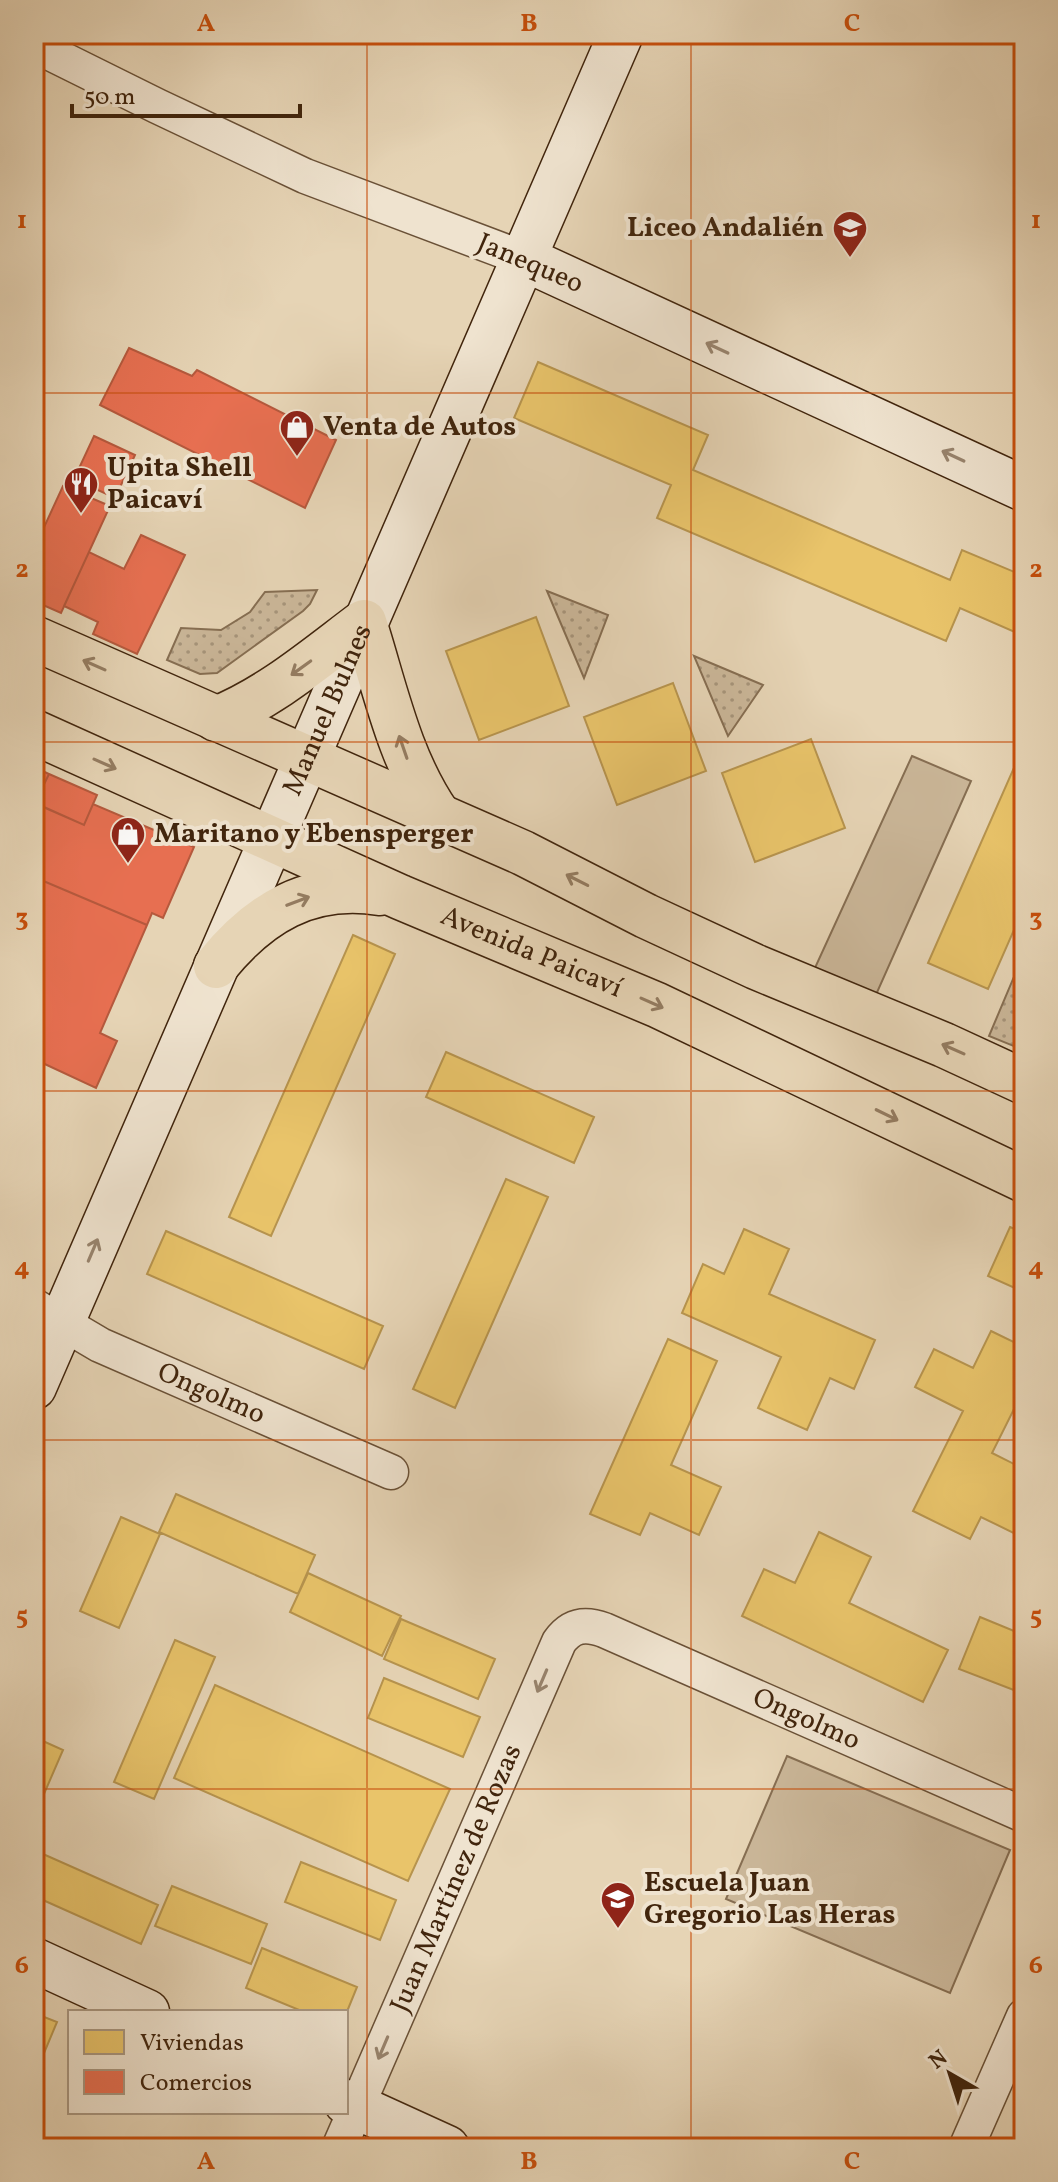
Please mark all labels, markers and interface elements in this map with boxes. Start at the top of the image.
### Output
text: A [197,6,216,42]
text: B [520,6,538,42]
text: C [844,6,860,42]
scale bar [72,68,300,118]
text: 50 m [84,81,136,115]
text: 1 [17,203,27,239]
text: 1 [1031,203,1041,239]
place label: Liceo Andalién [627,209,824,248]
school or university icon: Liceo Andalién [831,209,869,259]
street label: Janequeo [471,224,589,304]
one-way arrow [705,340,729,355]
shop icon: Venta de Autos [278,408,316,458]
place label: Venta de Autos [323,408,516,447]
one-way arrow [941,448,965,463]
place label: Upita Shell Paicaví [107,449,252,520]
restaurant icon: Upita Shell Paicaví [62,465,100,515]
text: 2 [15,552,29,588]
text: 2 [1029,552,1043,588]
street label: Manuel Bulnes [273,618,382,802]
one-way arrow [82,656,107,671]
one-way arrow [291,660,313,677]
one-way arrow [395,735,410,760]
one-way arrow [92,758,117,773]
shop icon: Maritano y Ebensperger [109,815,147,865]
place label: Maritano y Ebensperger [154,815,473,854]
one-way arrow [566,872,590,888]
one-way arrow [285,893,310,907]
street label: Avenida Paicaví [434,897,629,1008]
text: 3 [15,901,29,937]
text: 3 [1029,901,1043,937]
one-way arrow [640,996,664,1011]
one-way arrow [941,1041,965,1056]
one-way arrow [874,1108,898,1123]
one-way arrow [87,1238,102,1263]
text: 4 [14,1250,30,1286]
text: 4 [1028,1250,1044,1286]
street label: Ongolmo [151,1353,271,1434]
text: 5 [16,1599,28,1635]
text: 5 [1030,1599,1042,1635]
one-way arrow [534,1669,549,1693]
street label: Ongolmo [746,1678,867,1760]
street label: Juan Martínez de Rozas [381,1738,532,2019]
place label: Escuela Juan Gregorio Las Heras [644,1864,896,1935]
school or university icon: Escuela Juan Gregorio Las Heras [599,1880,637,1930]
text: 6 [15,1948,29,1984]
text: 6 [1029,1948,1043,1984]
legend [68,2010,348,2114]
text: Viviendas [140,2027,244,2061]
north arrow [910,2034,990,2114]
one-way arrow [375,2036,390,2060]
text: N [923,2043,955,2077]
text: Comercios [140,2067,252,2101]
text: A [197,2144,216,2180]
text: B [520,2144,538,2180]
text: C [844,2144,860,2180]

